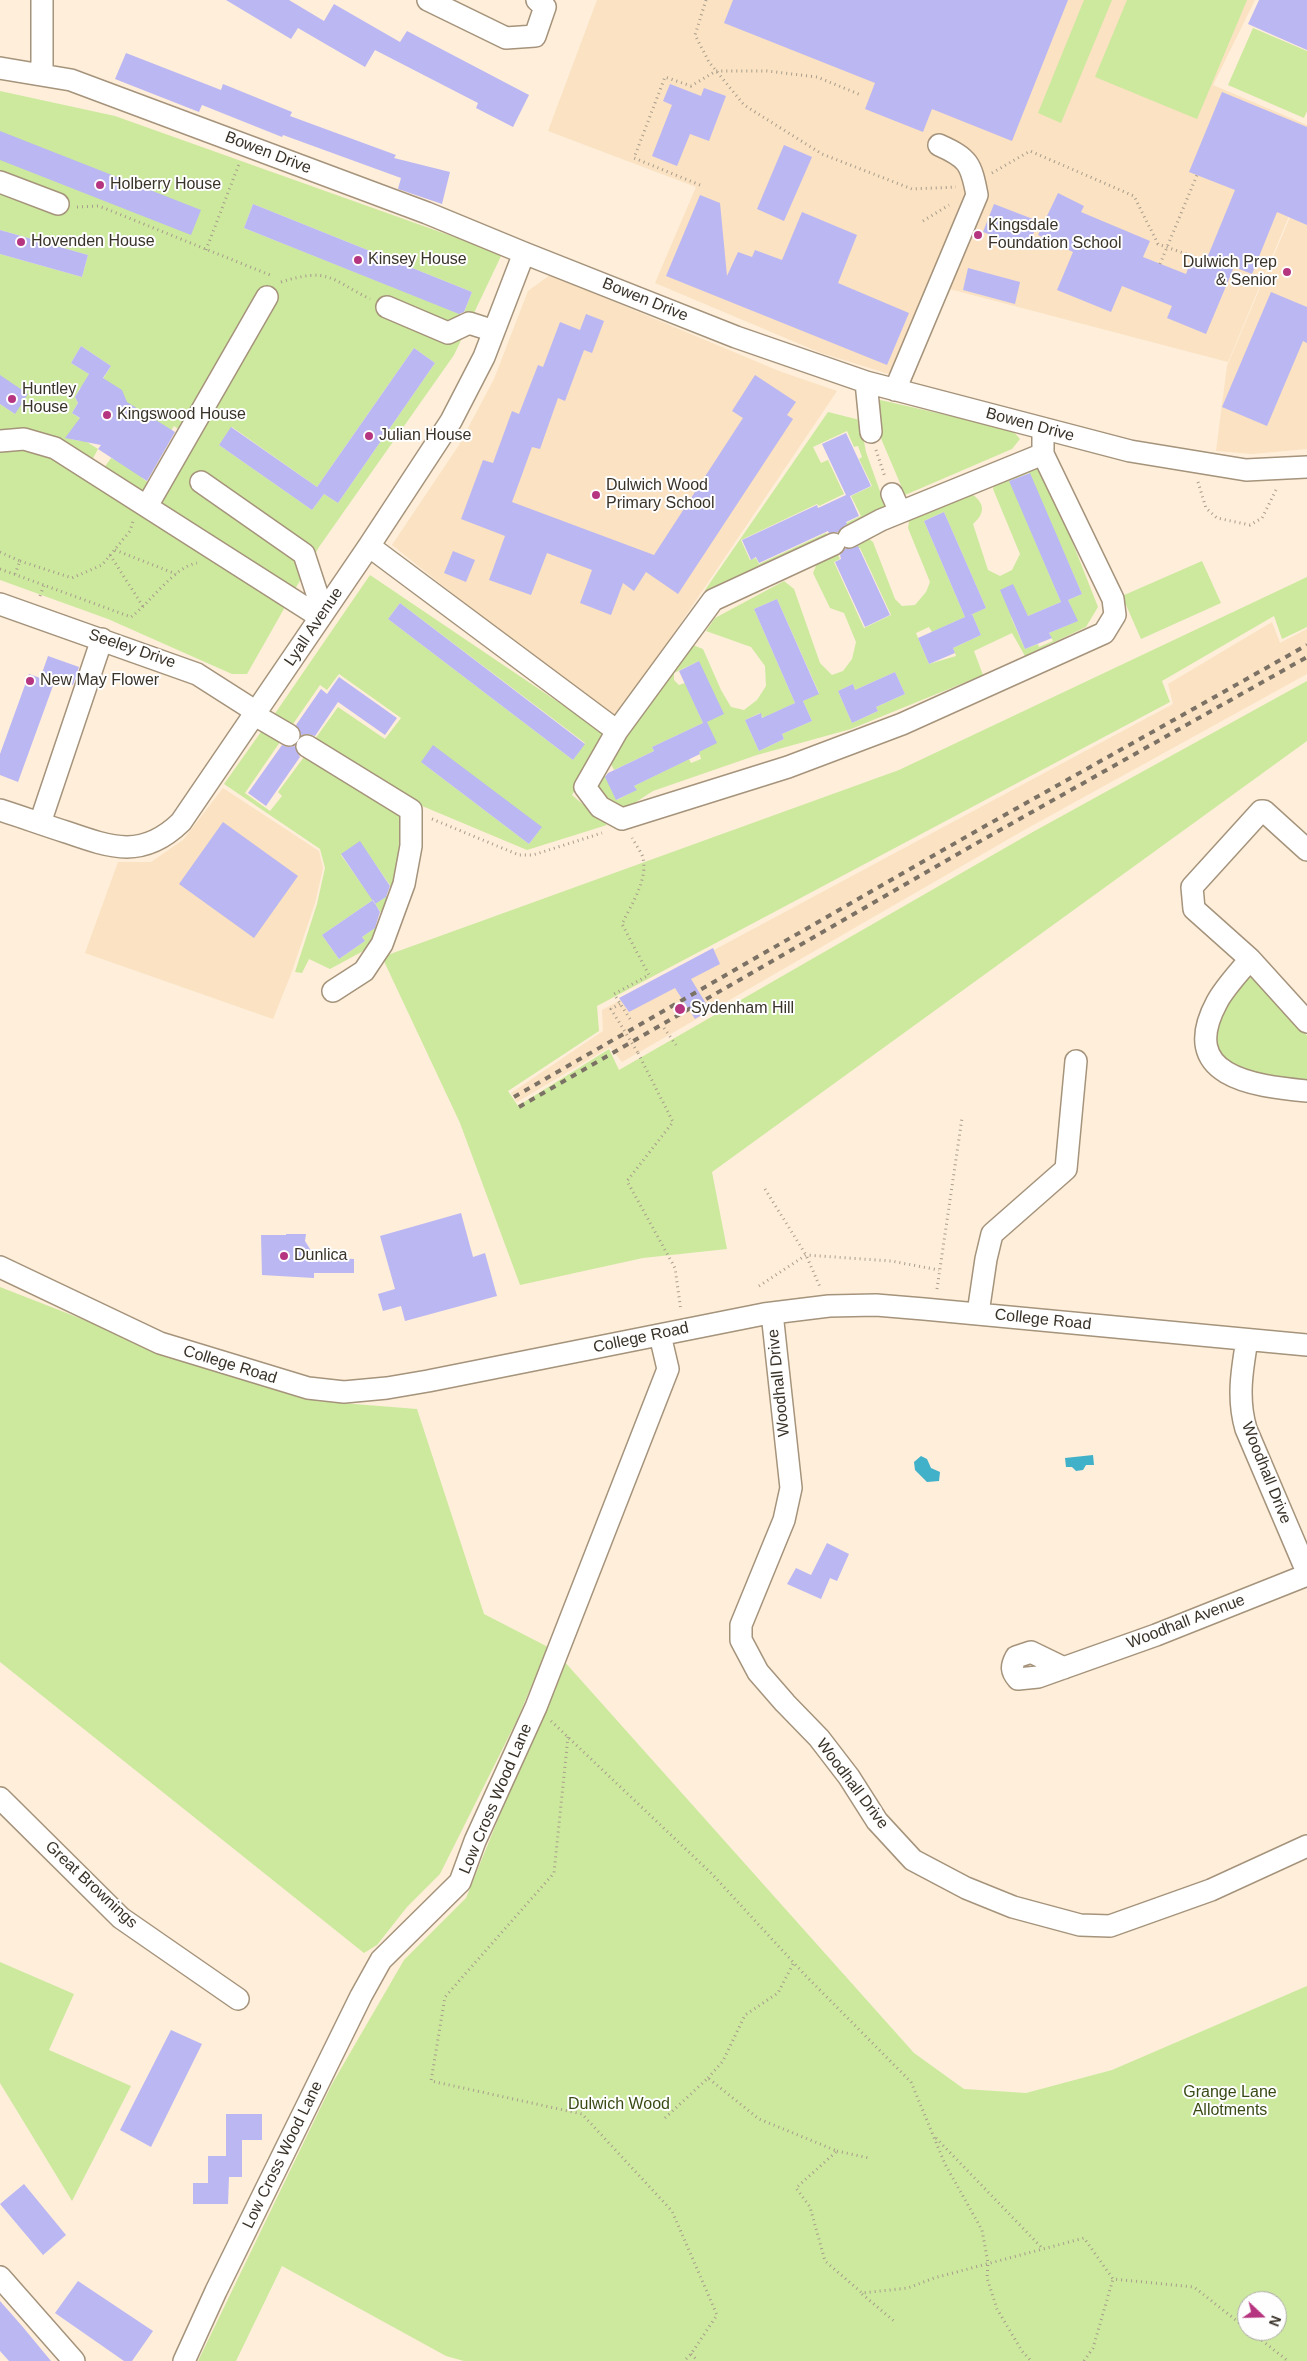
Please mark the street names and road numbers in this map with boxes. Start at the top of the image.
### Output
street label: Bowen Drive [222,128,314,178]
street label: Bowen Drive [599,274,691,326]
street label: Bowen Drive [984,404,1076,446]
street label: Lyall Avenue [281,584,347,670]
street label: Seeley Drive [86,625,178,673]
street label: College Road [994,1305,1092,1335]
street label: College Road [592,1319,690,1357]
street label: Woodhall Drive [764,1328,794,1438]
street label: College Road [181,1342,279,1388]
street label: Woodhall Drive [1237,1419,1295,1527]
street label: Woodhall Avenue [1124,1591,1248,1653]
street label: Low Cross Wood Lane [456,1721,536,1877]
street label: Woodhall Drive [812,1735,892,1833]
street label: Great Brownings [41,1837,141,1933]
street label: Low Cross Wood Lane [239,2078,327,2232]

